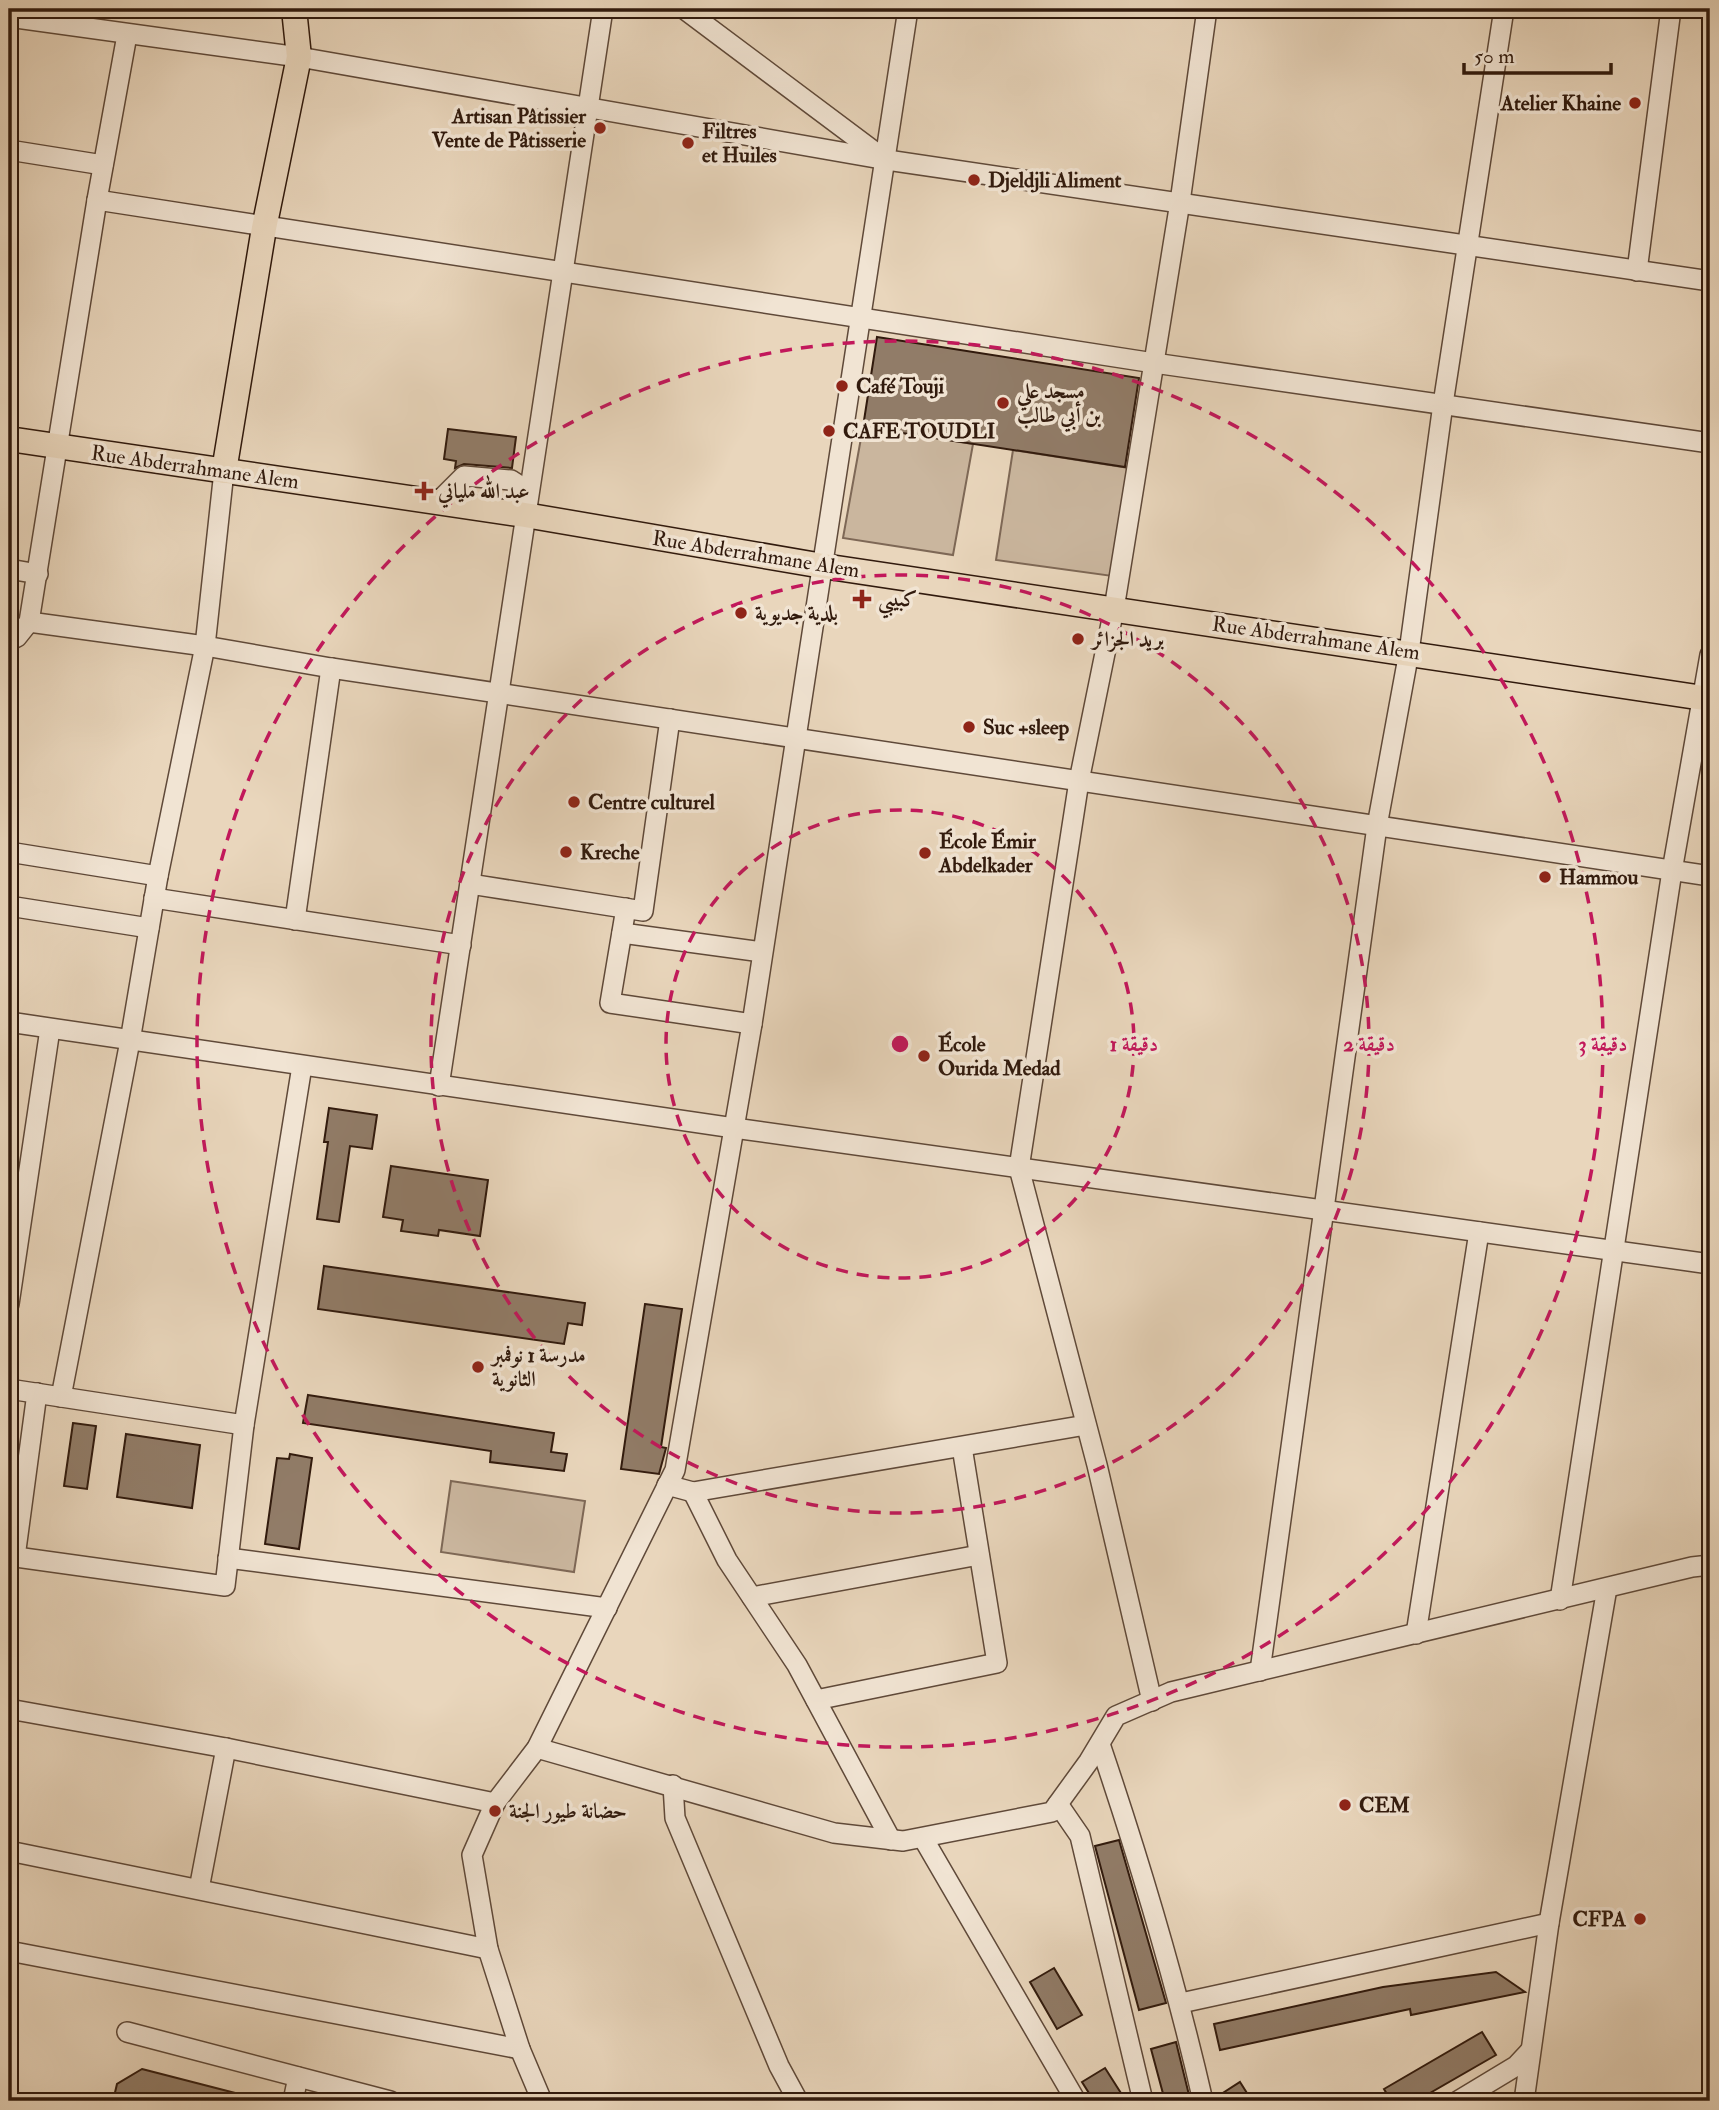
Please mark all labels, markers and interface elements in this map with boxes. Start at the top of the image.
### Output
scale bar [1464,32,1610,76]
text: 50 m [1474,43,1515,70]
place label: Atelier Khaine [1500,90,1621,117]
marker: Atelier Khaine [1627,95,1643,111]
place label: Artisan Pâtissier Vente de Pâtisserie [431,103,587,154]
place label: Filtres et Huiles [702,118,777,169]
marker: Artisan Pâtissier Vente de Pâtisserie [592,120,608,136]
marker: Filtres et Huiles [680,135,696,151]
place label: Djeldjli Aliment [988,167,1122,194]
marker: Djeldjli Aliment [966,172,982,188]
place label: Café Touji [856,373,945,400]
marker: Café Touji [834,378,850,394]
place label: مسجد علي بن أبي طالب [1016,378,1101,433]
marker: مسجد علي بن أبي طالب [995,395,1011,411]
place label: CAFE TOUDLI [843,418,996,445]
marker: CAFE TOUDLI [821,423,837,439]
street label: Rue Abderrahmane Alem [89,440,301,495]
place label: عبد الله ملياني [437,474,530,509]
marker: عبد الله ملياني [416,483,432,499]
street label: Rue Abderrahmane Alem [650,525,862,584]
place label: كبيبي [878,586,917,619]
marker: كبيبي [852,589,872,609]
place label: بلدية جديوية [755,600,838,627]
marker: بلدية جديوية [733,605,749,621]
street label: Rue Abderrahmane Alem [1210,611,1422,666]
place label: بريد الجزائر [1090,626,1164,653]
marker: بريد الجزائر [1070,631,1086,647]
place label: Suc +sleep [983,714,1070,741]
marker: Suc +sleep [961,719,977,735]
place label: Centre culturel [588,789,715,816]
marker: Centre culturel [566,794,582,810]
place label: École Émir Abdelkader [938,828,1037,879]
place label: Kreche [580,839,640,866]
marker: Kreche [558,844,574,860]
marker: École Émir Abdelkader [917,845,933,861]
place label: Hammou [1559,864,1638,891]
marker: Hammou [1537,869,1553,885]
place label: École Ourida Medad [938,1031,1061,1082]
text: 1 دقيقة [1110,1031,1158,1058]
text: 2 دقيقة [1343,1031,1395,1058]
text: 3 دقيقة [1578,1031,1628,1058]
centre of rings [888,1032,912,1056]
marker: École Ourida Medad [916,1048,932,1064]
place label: مدرسة 1 نوفمبر الثانوية [490,1342,586,1393]
marker: مدرسة 1 نوفمبر الثانوية [470,1359,486,1375]
place label: CEM [1359,1792,1410,1819]
marker: CEM [1337,1797,1353,1813]
place label: حضانة طيور الجنة [509,1798,627,1825]
marker: حضانة طيور الجنة [487,1803,503,1819]
place label: CFPA [1572,1906,1627,1933]
marker: CFPA [1632,1911,1648,1927]

